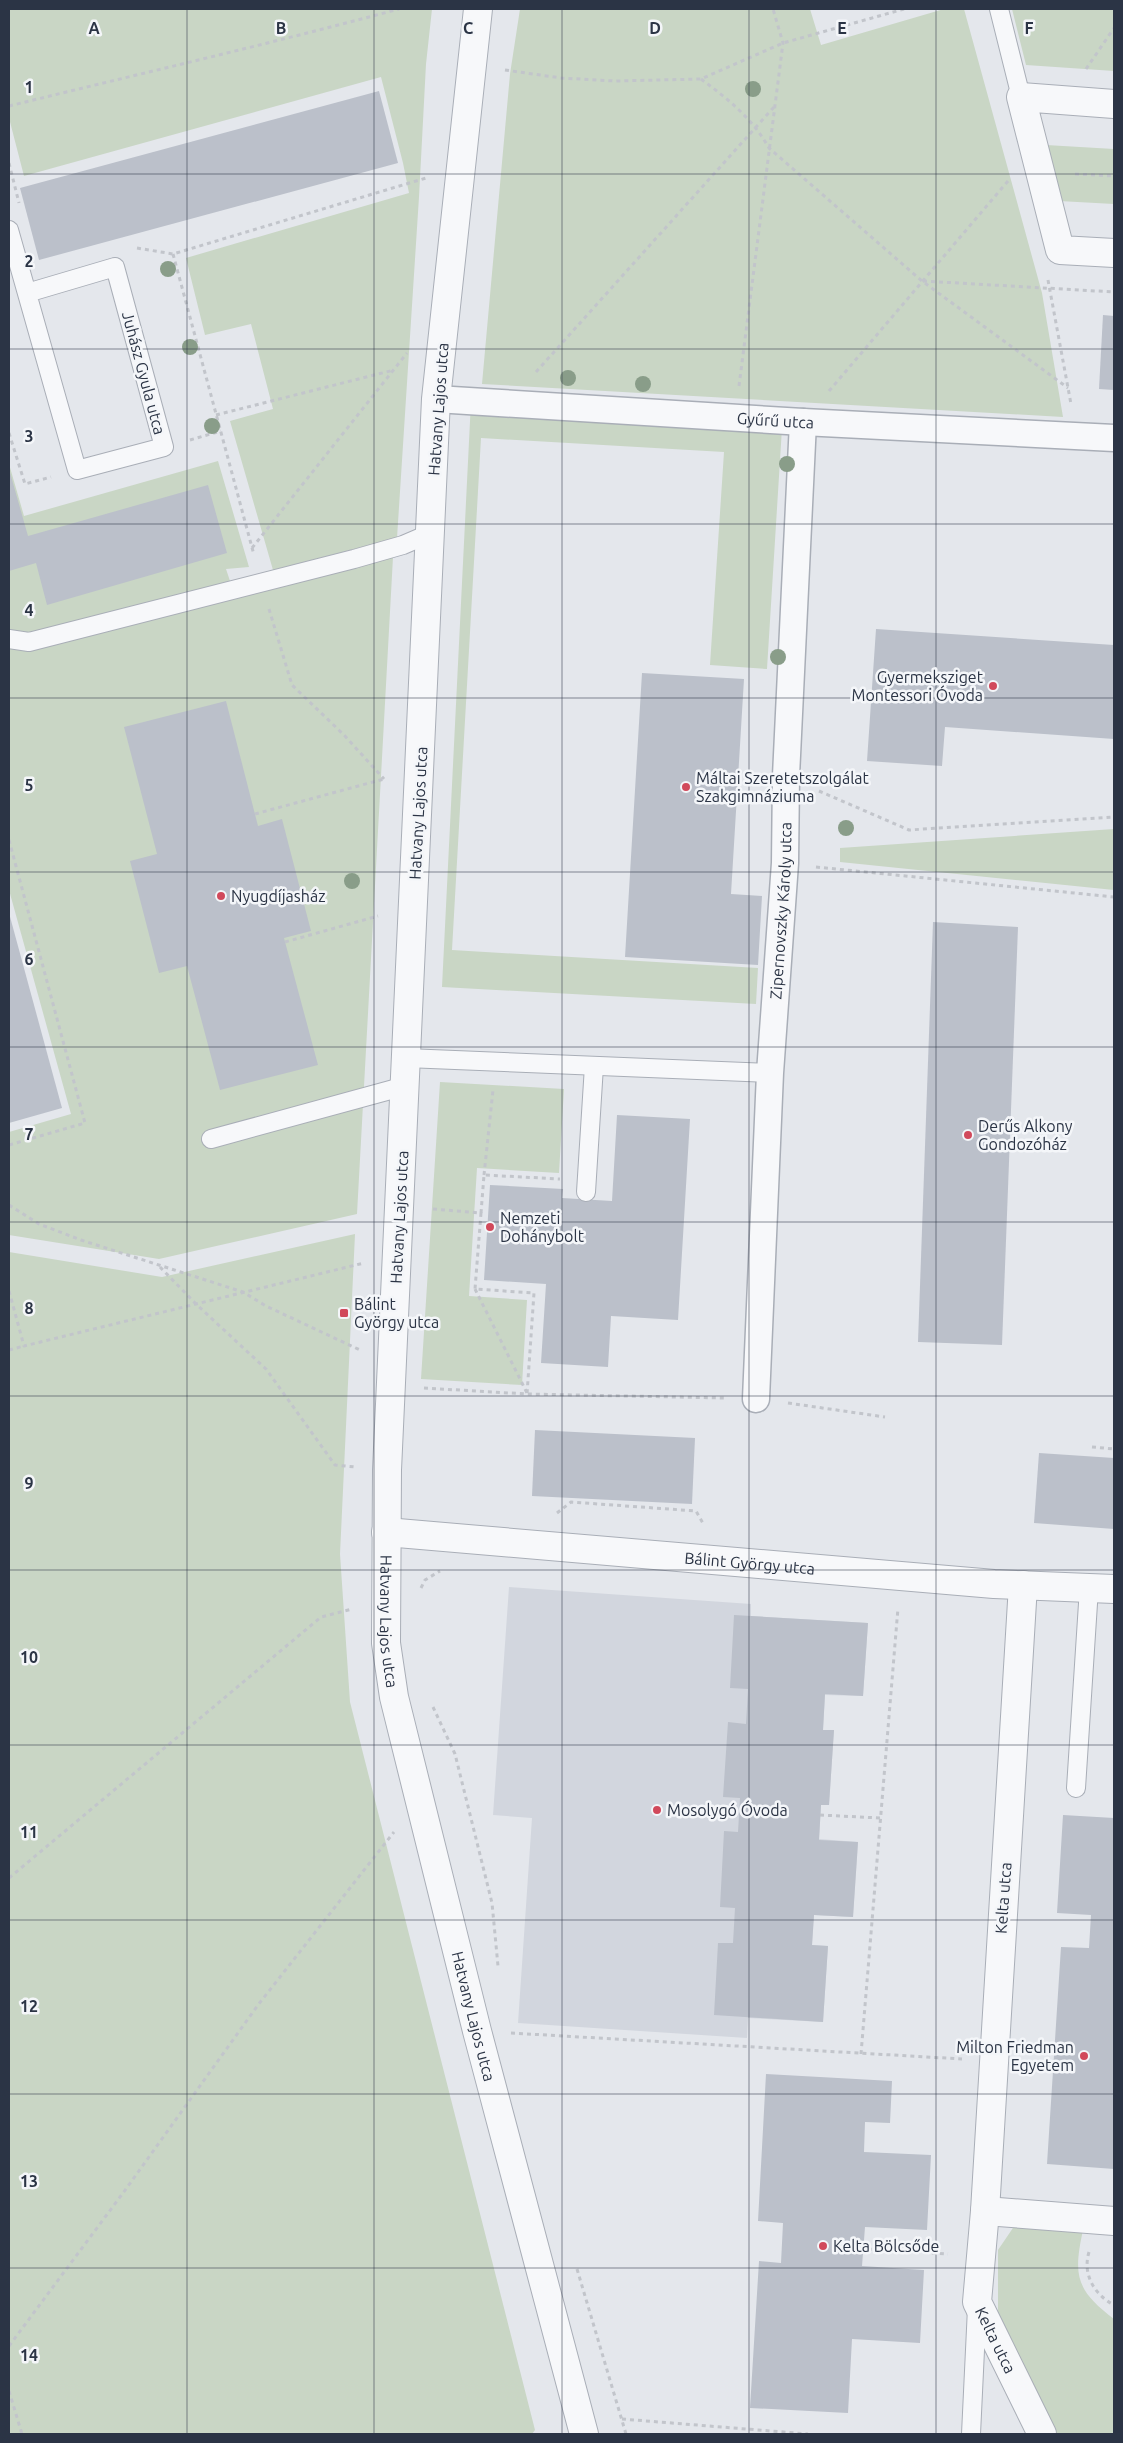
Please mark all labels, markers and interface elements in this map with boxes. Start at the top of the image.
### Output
text: A [88,19,100,37]
text: B [276,19,286,37]
text: C [463,19,473,37]
text: D [649,19,661,37]
text: E [837,19,847,37]
text: F [1025,19,1034,37]
text: 1 [24,78,34,96]
text: 2 [24,252,34,270]
street label: Juhász Gyula utca [119,309,169,437]
street label: Hatvany Lajos utca [424,342,452,476]
street label: Gyűrű utca [736,409,814,432]
text: 3 [24,427,34,445]
text: 4 [24,601,34,619]
place label: Gyermeksziget Montessori Óvoda [852,668,984,704]
marker: Gyermeksziget Montessori Óvoda [987,680,999,692]
street label: Hatvany Lajos utca [406,746,430,880]
place label: Máltai Szeretetszolgálat Szakgimnáziuma [696,769,870,805]
text: 5 [24,776,34,794]
marker: Máltai Szeretetszolgálat Szakgimnáziuma [680,781,692,793]
street label: Zipernovszky Károly utca [766,822,794,1000]
place label: Nyugdíjasház [231,887,326,905]
marker: Nyugdíjasház [215,890,227,902]
text: 6 [24,950,34,968]
place label: Derűs Alkony Gondozóház [978,1117,1073,1153]
text: 7 [24,1125,34,1143]
marker: Derűs Alkony Gondozóház [962,1129,974,1141]
street label: Hatvany Lajos utca [387,1150,411,1284]
place label: Nemzeti Dohánybolt [500,1209,585,1245]
marker: Nemzeti Dohánybolt [484,1221,496,1233]
place label: Bálint György utca [354,1295,439,1331]
text: 8 [24,1299,34,1317]
marker: Bálint György utca [338,1307,350,1319]
text: 9 [24,1474,34,1492]
street label: Bálint György utca [684,1549,816,1578]
street label: Hatvany Lajos utca [377,1555,402,1689]
text: 10 [20,1648,38,1666]
place label: Mosolygó Óvoda [667,1800,788,1819]
marker: Mosolygó Óvoda [651,1804,663,1816]
text: 11 [20,1823,38,1841]
street label: Kelta utca [992,1862,1014,1934]
street label: Hatvany Lajos utca [449,1949,499,2083]
text: 12 [20,1997,38,2015]
place label: Milton Friedman Egyetem [956,2038,1074,2074]
marker: Milton Friedman Egyetem [1078,2050,1090,2062]
text: 13 [20,2172,38,2190]
place label: Kelta Bölcsőde [833,2237,939,2255]
marker: Kelta Bölcsőde [817,2240,829,2252]
street label: Kelta utca [972,2304,1020,2376]
text: 14 [20,2346,38,2364]

